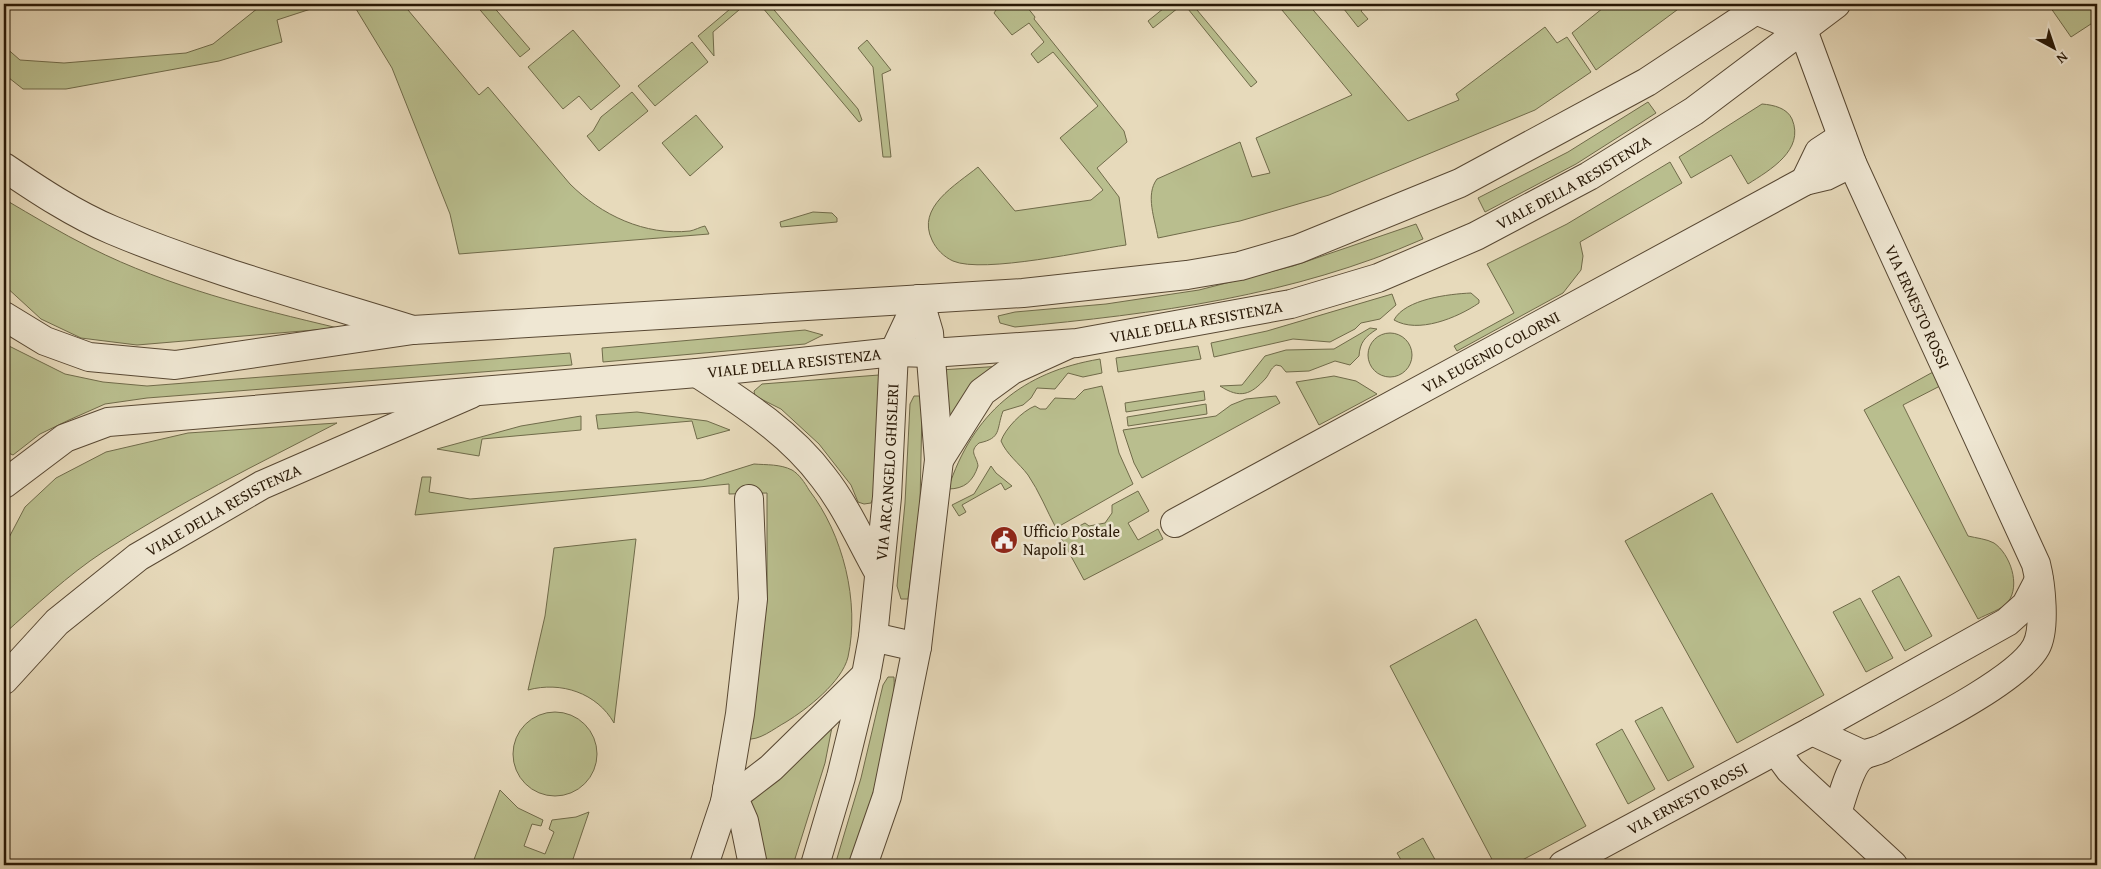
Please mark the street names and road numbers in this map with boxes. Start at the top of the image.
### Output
street label: VIALE DELLA RESISTENZA [1491,128,1656,235]
street label: VIA ERNESTO ROSSI [1879,241,1957,373]
street label: VIALE DELLA RESISTENZA [1108,294,1285,349]
street label: VIA EUGENIO COLORNI [1417,304,1564,399]
street label: VIALE DELLA RESISTENZA [706,341,883,384]
street label: VIA ARCANGELO GHISLERI [869,383,904,562]
street label: VIALE DELLA RESISTENZA [141,457,305,562]
street label: VIA ERNESTO ROSSI [1622,756,1752,841]

